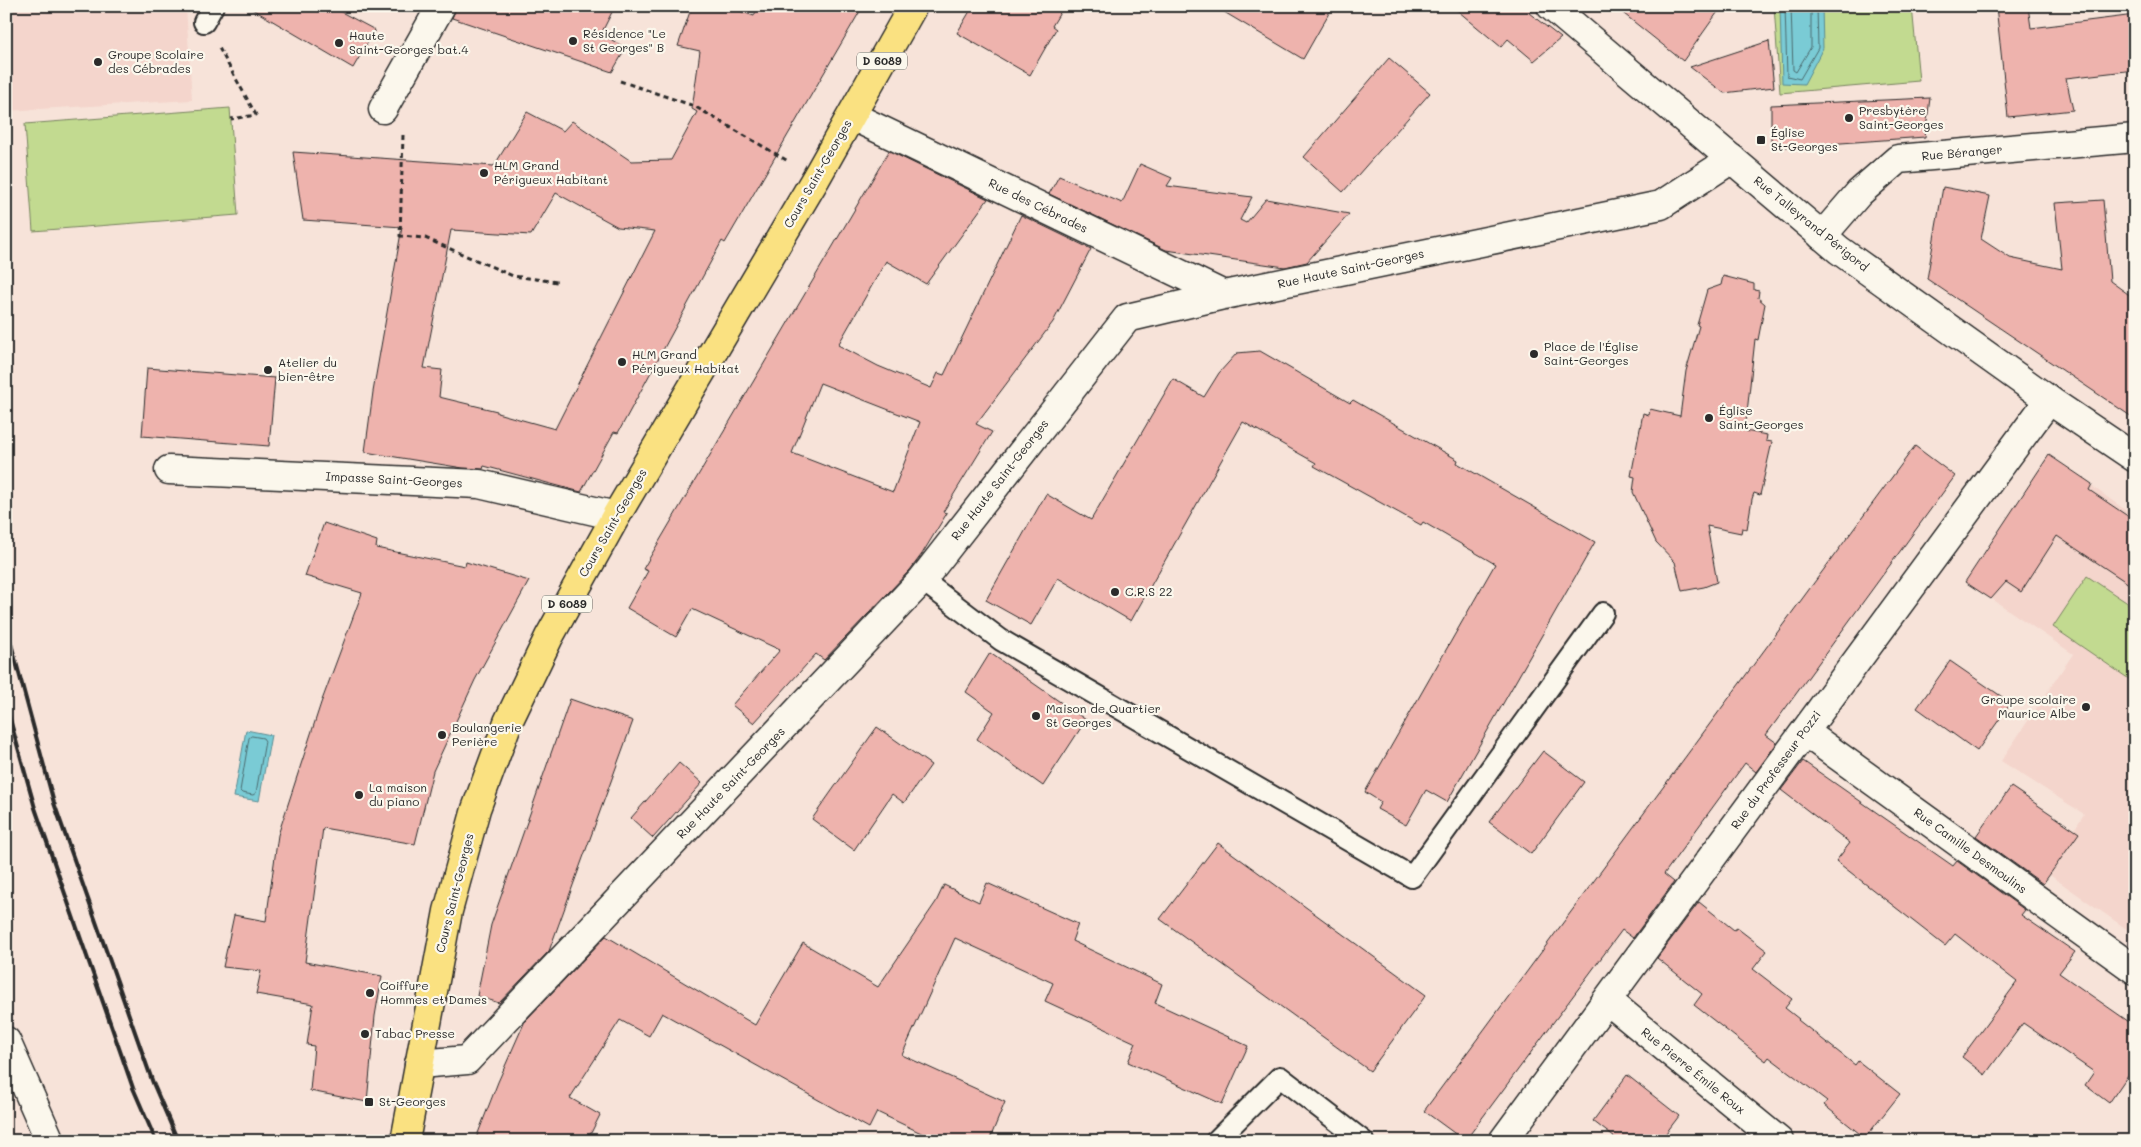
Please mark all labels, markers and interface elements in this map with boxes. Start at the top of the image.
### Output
place label: Résidence "Le St Georges" B [583,25,666,55]
place label: Haute Saint-Georges bat.4 [349,27,468,57]
marker: Résidence "Le St Georges" B [567,35,579,47]
marker: Haute Saint-Georges bat.4 [333,37,345,49]
place label: Groupe Scolaire des Cébrades [108,46,204,76]
road number: D 6089 [857,52,907,70]
marker: Groupe Scolaire des Cébrades [92,56,104,68]
place label: Presbytère Saint-Georges [1859,102,1944,132]
marker: Presbytère Saint-Georges [1843,112,1855,124]
street label: Cours Saint-Georges [780,116,855,231]
place label: Église St-Georges [1771,124,1838,154]
marker: Église St-Georges [1755,134,1767,146]
street label: Rue Béranger [1921,141,2003,164]
place label: HLM Grand Périgueux Habitant [494,157,608,187]
marker: HLM Grand Périgueux Habitant [478,167,490,179]
street label: Rue Talleyrand Périgord [1751,172,1873,275]
street label: Rue des Cébrades [986,174,1091,236]
street label: Rue Haute Saint-Georges [1276,245,1426,291]
place label: Place de l'Église Saint-Georges [1544,338,1638,368]
place label: HLM Grand Périgueux Habitat [632,346,739,376]
marker: Place de l'Église Saint-Georges [1528,348,1540,360]
place label: Atelier du bien-être [278,354,337,384]
marker: HLM Grand Périgueux Habitat [616,356,628,368]
marker: Atelier du bien-être [262,364,274,376]
place label: Église Saint-Georges [1719,402,1804,432]
marker: Église Saint-Georges [1703,412,1715,424]
street label: Rue Haute Saint-Georges [947,416,1052,543]
street label: Cours Saint-Georges [575,465,650,580]
street label: Impasse Saint-Georges [325,467,463,491]
place label: C.R.S 22 [1125,583,1172,599]
marker: C.R.S 22 [1109,586,1121,598]
road number: D 6089 [542,596,592,612]
place label: Groupe scolaire Maurice Albe [1981,691,2076,721]
place label: Maison de Quartier St Georges [1046,700,1161,730]
marker: Groupe scolaire Maurice Albe [2080,701,2092,713]
street label: Rue du Professeur Pozzi [1727,707,1824,832]
marker: Maison de Quartier St Georges [1030,710,1042,722]
place label: Boulangerie Perière [452,719,522,749]
street label: Rue Haute Saint-Georges [673,723,788,842]
marker: Boulangerie Perière [436,729,448,741]
place label: La maison du piano [369,779,427,809]
marker: La maison du piano [353,789,365,801]
street label: Rue Camille Desmoulins [1911,804,2030,897]
street label: Cours Saint-Georges [431,831,477,954]
place label: Coiffure Hommes et Dames [380,977,487,1007]
marker: Coiffure Hommes et Dames [364,987,376,999]
street label: Rue Pierre Émile Roux [1638,1023,1749,1117]
place label: Tabac Presse [375,1025,455,1041]
marker: Tabac Presse [359,1028,371,1040]
place label: St-Georges [379,1093,446,1109]
marker: St-Georges [363,1096,375,1108]

